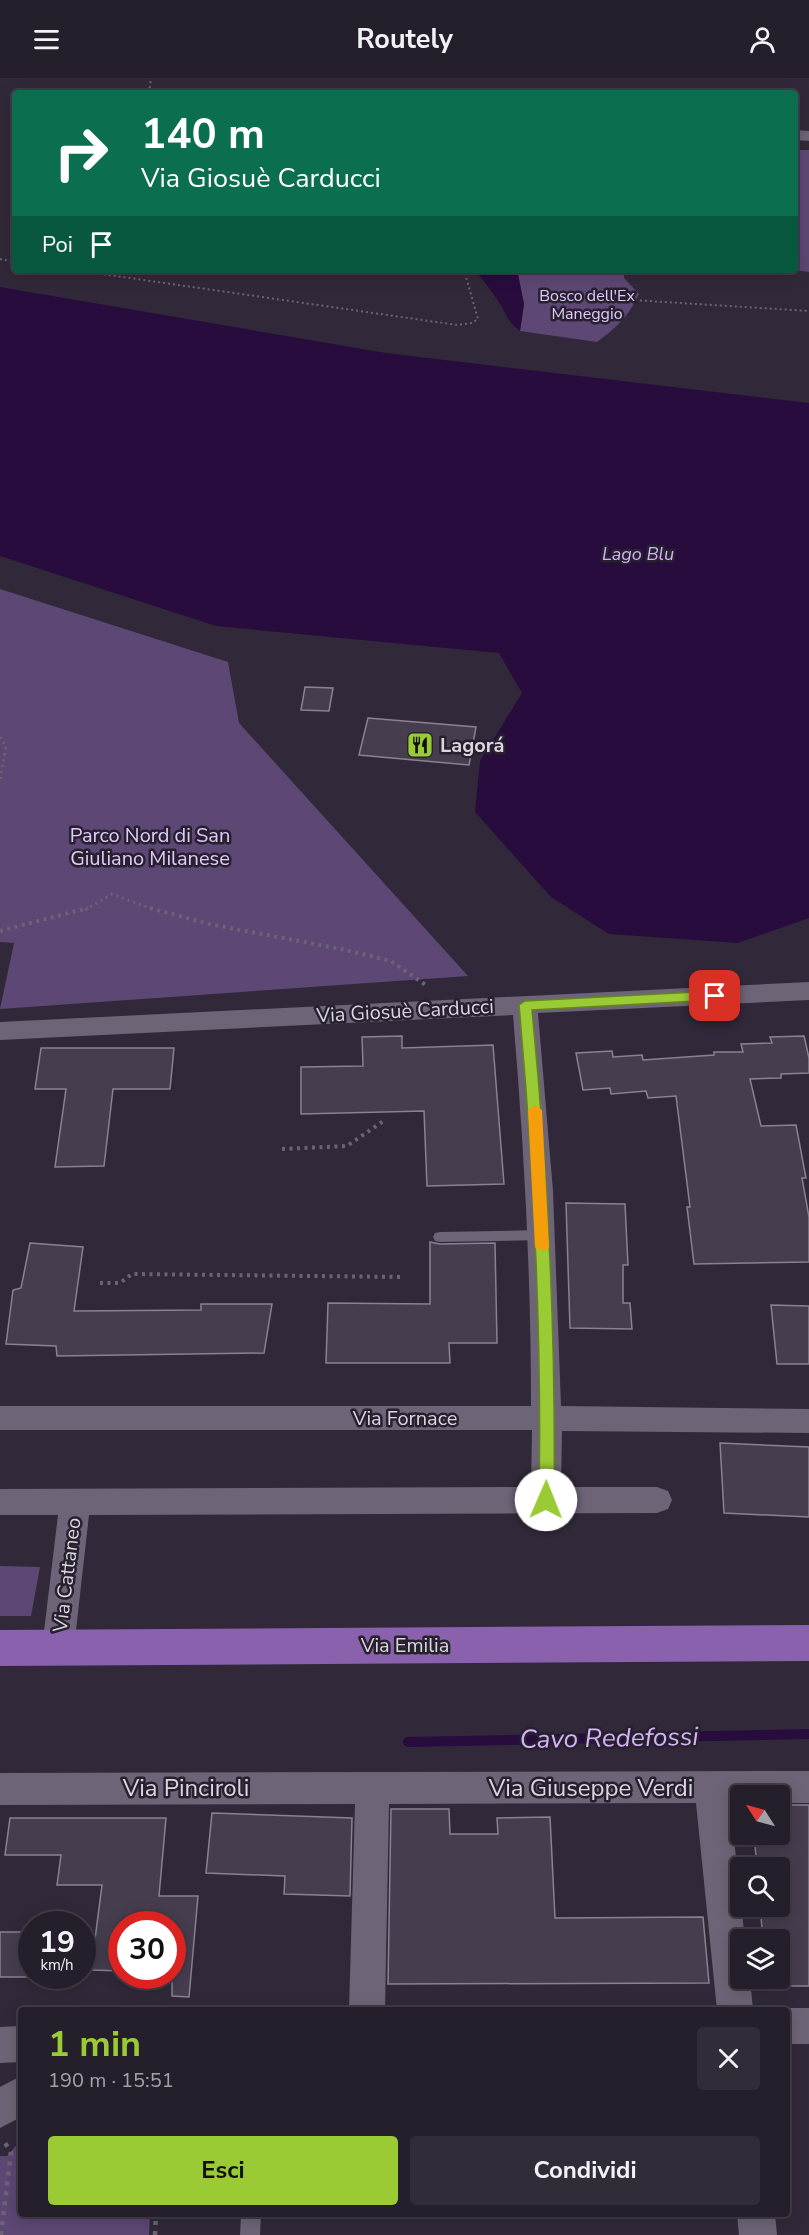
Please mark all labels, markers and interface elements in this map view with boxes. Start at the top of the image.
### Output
text: Routely [356,21,453,58]
icon: menu [30,23,63,56]
icon: person [746,23,779,56]
text: 140 m [141,106,265,163]
icon: right [42,114,120,192]
text: Via Giosuè Carducci [141,160,381,197]
icon: arrive [85,228,118,261]
text: Poi [42,230,73,260]
park label: Bosco dell'Ex Maneggio [539,285,635,325]
water label: Lago Blu [602,542,674,566]
restaurant icon: Lagorá [405,730,435,760]
place label: Lagorá [440,732,504,759]
park label: Parco Nord di San Giuliano Milanese [70,822,230,872]
pin [689,970,740,1021]
icon: arrive [698,979,731,1012]
street label: Via Giosuè Carducci [315,993,494,1029]
street label: Via Fornace [352,1405,457,1432]
position arrow [514,1468,578,1532]
street label: Via Cattaneo [46,1516,87,1635]
street label: Via Emilia [360,1632,449,1659]
water label: Cavo Redefossi [519,1719,700,1757]
street label: Via Pinciroli [122,1772,249,1804]
street label: Via Giuseppe Verdi [488,1772,693,1804]
north arrow [730,1785,790,1845]
map controls [730,1785,790,1989]
button: search [730,1857,790,1917]
speed limit sign: 30 [108,1911,186,1989]
text: 19 [39,1922,75,1963]
button: layers [730,1929,790,1989]
text: km/h [40,1955,74,1975]
text: 1 min [48,2020,141,2069]
button: close [697,2027,760,2090]
text: 190 m · 15:51 [48,2067,174,2094]
button: Esci [48,2136,398,2205]
button: Condividi [410,2136,760,2205]

